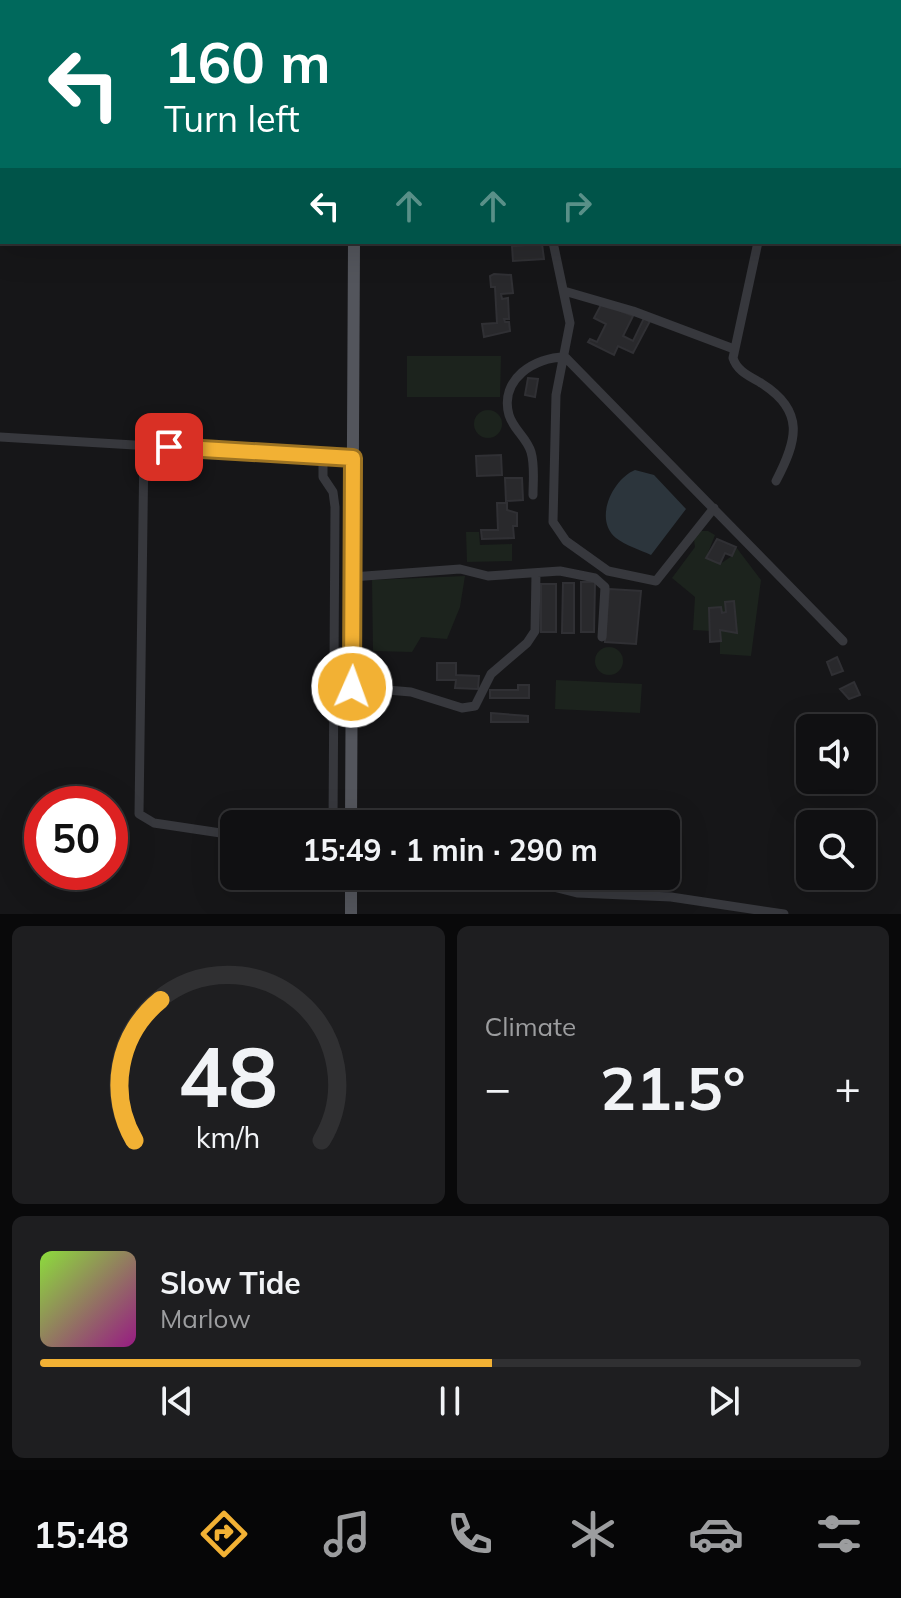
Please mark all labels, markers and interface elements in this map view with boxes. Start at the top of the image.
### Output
text: 160 m [164,27,331,97]
icon: left [32,32,136,136]
text: Turn left [164,96,300,141]
icon: left [303,184,347,228]
icon: ahead [387,184,431,228]
icon: ahead [471,184,515,228]
icon: right [555,184,599,228]
pin [135,413,203,481]
icon: arrive [147,425,191,469]
position arrow [310,645,394,729]
map controls [796,714,876,890]
button: sound [796,714,876,794]
speed limit sign: 50 [24,786,128,890]
button: search [796,810,876,890]
text: 15:49 · 1 min · 290 m [302,831,598,869]
text: Climate [485,1010,576,1043]
text: 48 [178,1023,278,1128]
text: 21.5° [600,1050,746,1125]
text: − [485,1060,511,1115]
text: + [835,1060,861,1115]
text: km/h [196,1119,261,1155]
text: Slow Tide [160,1264,301,1302]
text: Marlow [160,1302,251,1335]
icon: previous [155,1379,199,1423]
icon: pause [428,1379,472,1423]
icon: next [702,1379,746,1423]
icon: directions [196,1506,252,1562]
icon: music [319,1506,375,1562]
icon: phone [442,1506,498,1562]
icon: climate [565,1506,621,1562]
icon: car [688,1506,744,1562]
icon: filters [811,1506,867,1562]
text: 15:48 [34,1512,129,1557]

